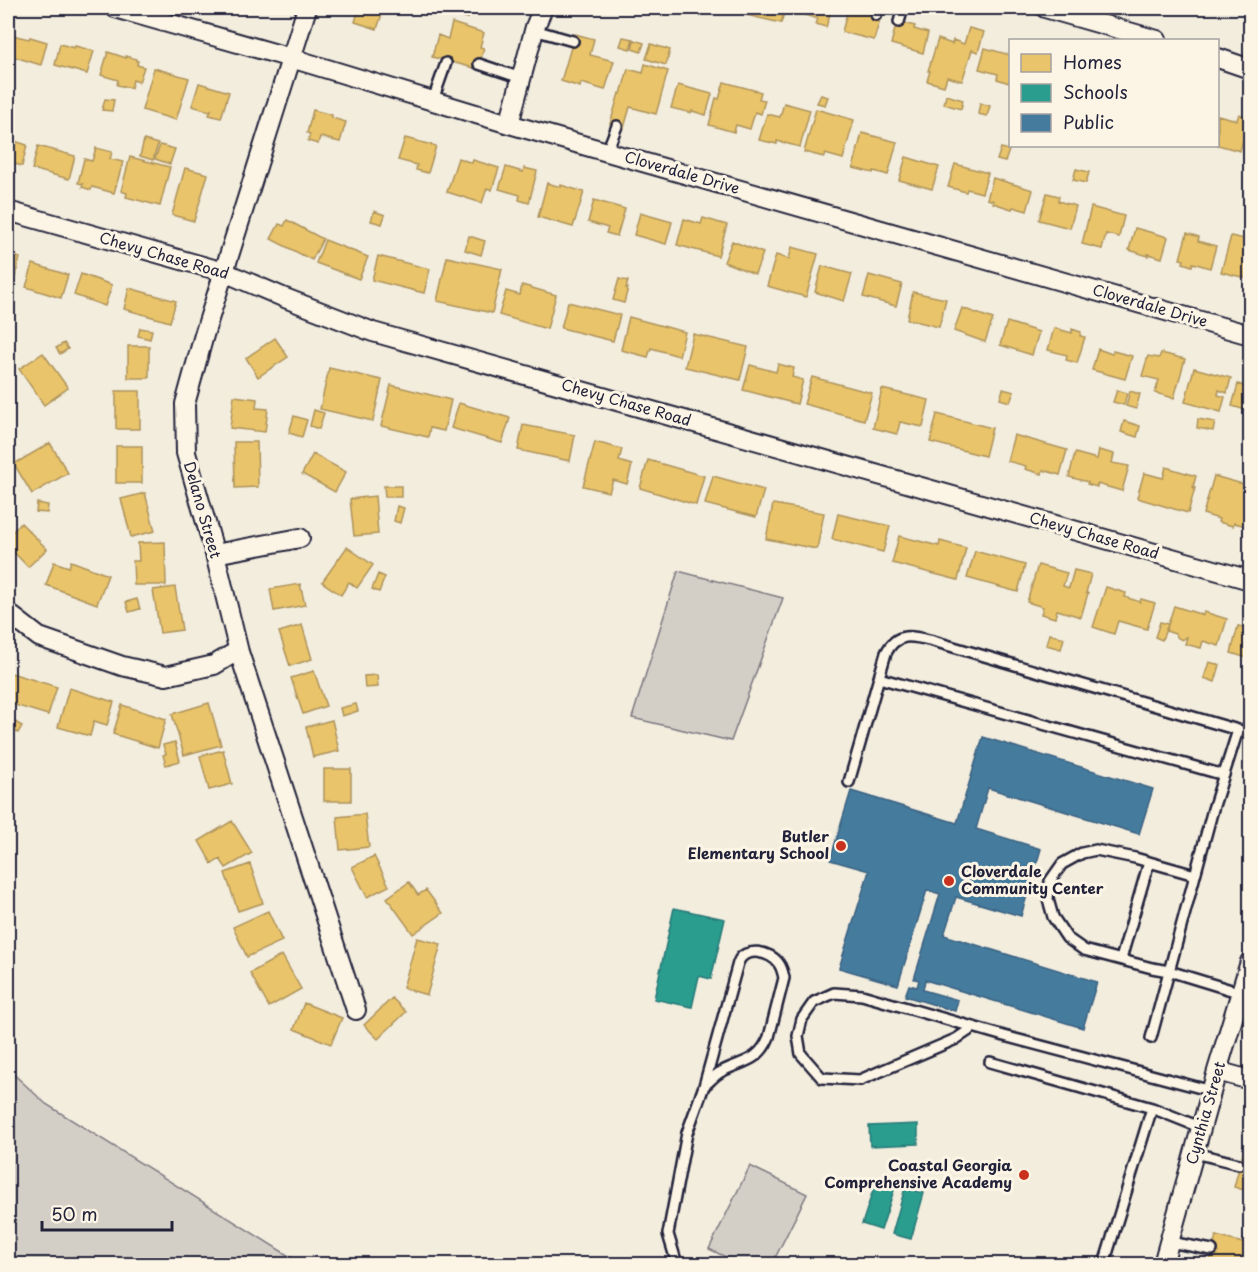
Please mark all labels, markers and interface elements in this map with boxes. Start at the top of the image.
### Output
legend [1009,39,1219,147]
text: Homes [1063,48,1121,75]
text: Schools [1063,78,1128,105]
text: Public [1063,108,1114,135]
street label: Cloverdale Drive [622,144,743,199]
street label: Chevy Chase Road [97,225,232,284]
street label: Cloverdale Drive [1090,277,1211,332]
street label: Chevy Chase Road [559,372,694,431]
street label: Delano Street [179,458,228,561]
street label: Chevy Chase Road [1027,505,1162,564]
place label: Butler Elementary School [688,824,829,864]
marker: Butler Elementary School [834,839,848,853]
place label: Cloverdale Community Center [961,859,1104,899]
marker: Cloverdale Community Center [942,874,956,888]
street label: Cynthia Street [1179,1058,1230,1167]
place label: Coastal Georgia Comprehensive Academy [824,1153,1012,1193]
marker: Coastal Georgia Comprehensive Academy [1017,1168,1031,1182]
scale bar [42,1194,172,1232]
text: 50 m [51,1200,98,1227]

